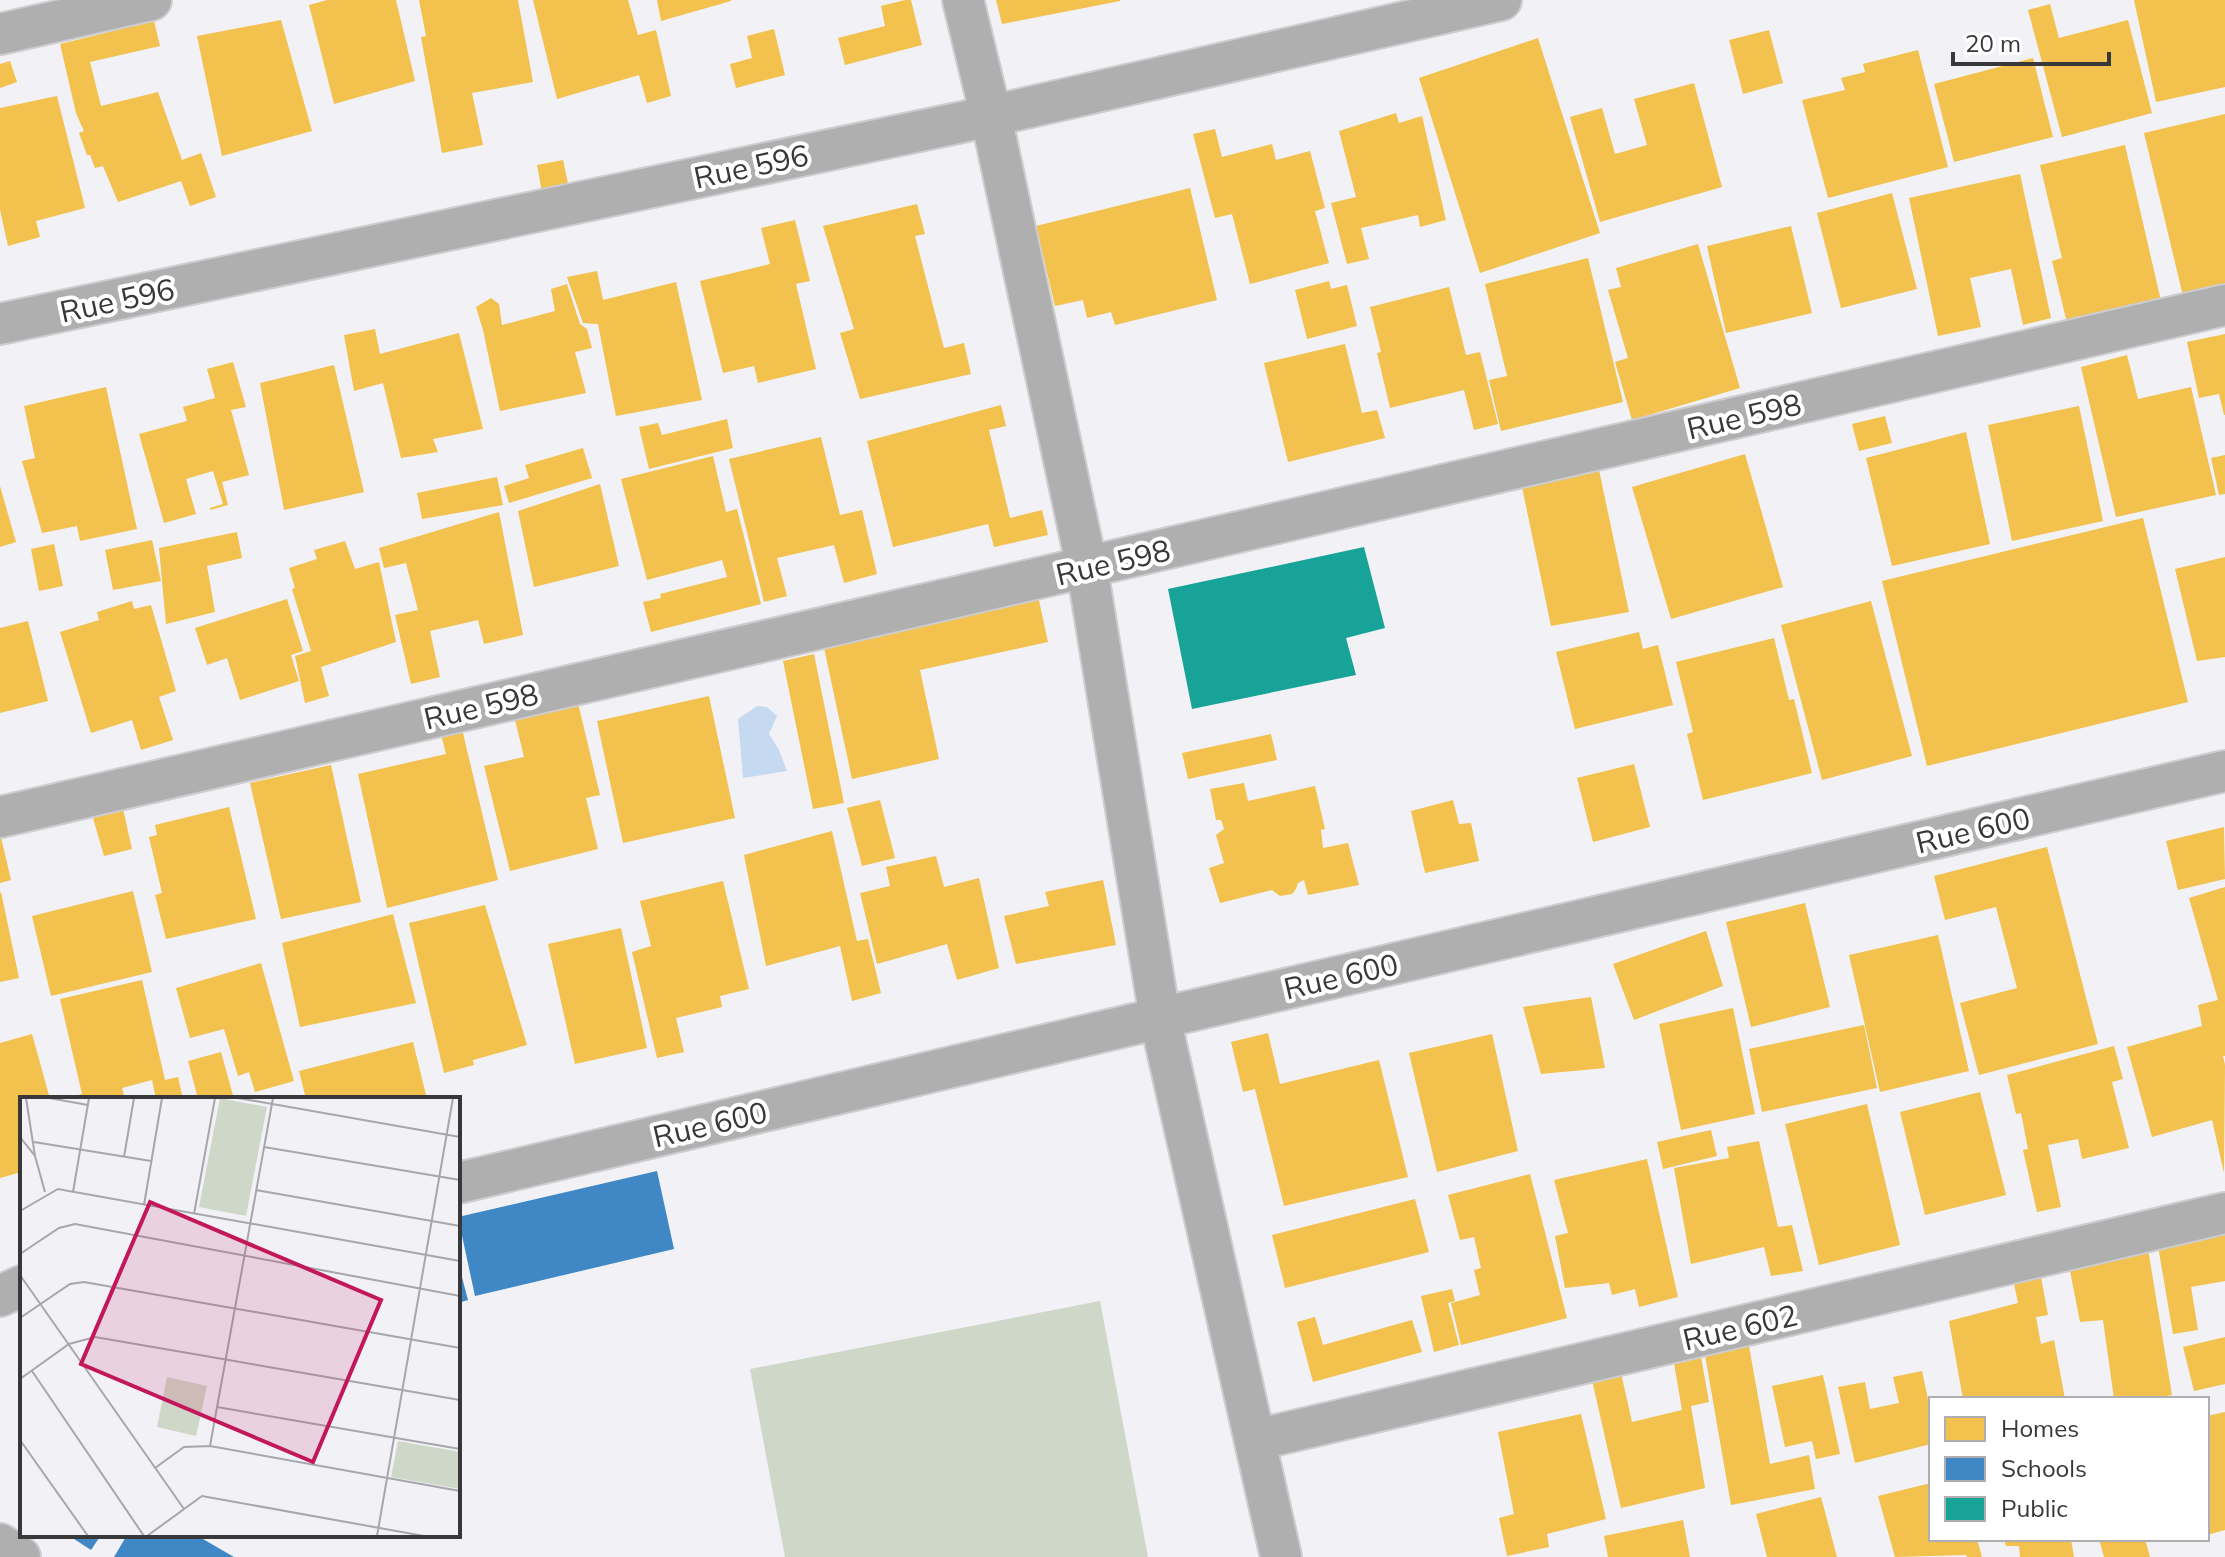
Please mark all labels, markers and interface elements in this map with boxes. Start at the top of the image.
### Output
scale bar [1953,16,2109,66]
text: 20 m [1965,28,2021,58]
street label: Rue 596 [690,135,812,197]
street label: Rue 596 [56,269,178,331]
street label: Rue 598 [1683,384,1805,448]
street label: Rue 598 [1052,530,1174,594]
street label: Rue 598 [420,674,542,738]
street label: Rue 600 [1912,798,2034,862]
street label: Rue 600 [1280,944,1402,1008]
street label: Rue 600 [649,1092,771,1156]
inset map [20,1097,460,1537]
street label: Rue 602 [1679,1295,1801,1359]
legend [1929,1397,2209,1541]
text: Homes [2001,1413,2079,1443]
text: Schools [2001,1453,2087,1483]
text: Public [2001,1493,2068,1523]

